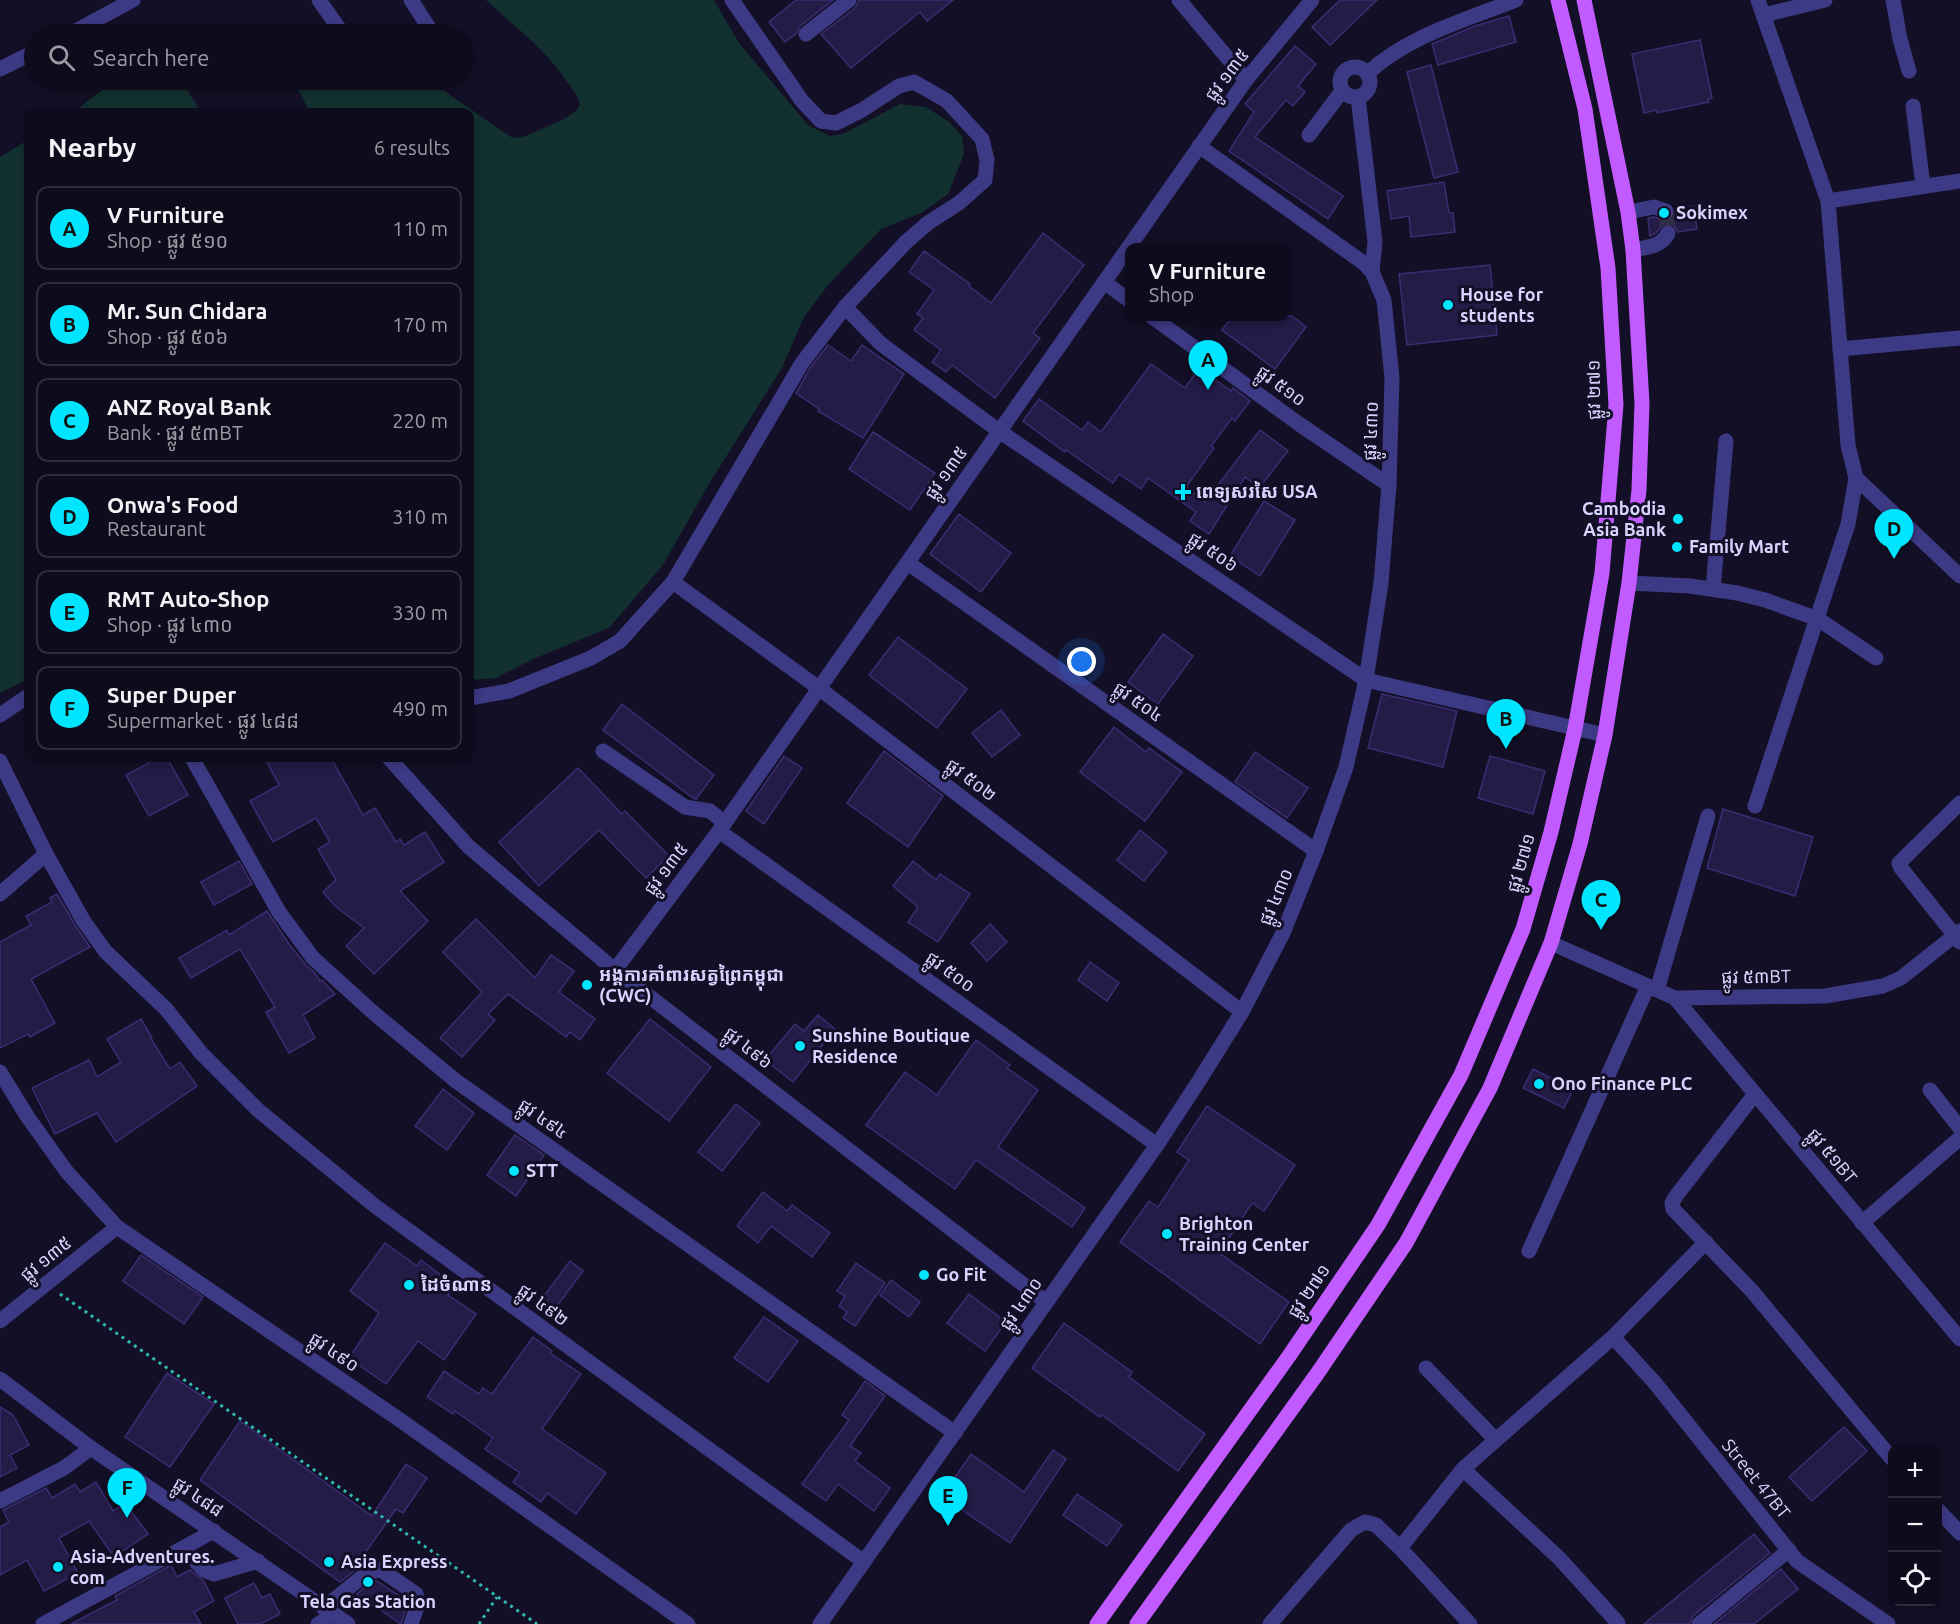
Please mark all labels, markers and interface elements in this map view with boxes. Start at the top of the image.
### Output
search box [24,24,474,90]
icon: search [45,41,78,74]
text: Search here [93,45,209,70]
street label: ផ្លូវ ១៣៥ [1200,45,1258,109]
text: Nearby [48,133,136,162]
text: 6 results [374,136,450,159]
text: V Furniture [107,202,224,227]
place label: Sokimex [1676,202,1748,222]
marker: Sokimex [1657,206,1671,220]
text: A [62,217,77,240]
text: 110 m [392,217,448,240]
text: Shop · ផ្លូវ ៥១០ [107,229,228,252]
popup [1125,243,1290,321]
text: V Furniture [1149,258,1266,283]
text: Shop [1149,283,1194,306]
place label: House for students [1460,284,1544,325]
text: Mr. Sun Chidara [107,298,267,323]
marker: House for students [1441,298,1455,312]
text: B [63,313,76,336]
text: 170 m [392,313,448,336]
text: Shop · ផ្លូវ ៥០៦ [107,325,228,348]
pin: A [1188,340,1228,390]
street label: ផ្លូវ ២៧១ [1582,359,1611,420]
street label: ផ្លូវ ៥១០ [1249,361,1310,416]
text: ANZ Royal Bank [107,394,271,419]
street label: ផ្លូវ ៤៣០ [1359,401,1388,461]
text: C [63,409,76,432]
text: 220 m [392,409,448,432]
text: Bank · ផ្លូវ ៥៣BT [107,421,243,444]
street label: ផ្លូវ ១៣៥ [920,442,977,507]
place label: ពេទ្យសរសៃ USA [1196,480,1318,503]
marker: ពេទ្យសរសៃ USA [1174,483,1192,501]
text: Onwa's Food [107,492,239,517]
place label: Cambodia Asia Bank [1582,498,1666,539]
text: D [62,505,77,528]
text: 310 m [392,505,448,528]
pin: D [1874,510,1914,559]
marker: Cambodia Asia Bank [1671,512,1685,526]
text: Restaurant [107,517,206,540]
street label: ផ្លូវ ៥០៦ [1181,527,1242,581]
place label: Family Mart [1689,536,1789,556]
marker: Family Mart [1670,540,1684,554]
text: RMT Auto-Shop [107,586,269,611]
text: E [64,601,75,624]
text: 330 m [392,601,448,624]
text: Shop · ផ្លូវ ៤៣០ [107,613,233,636]
your location [1067,647,1096,676]
street label: ផ្លូវ ៥០៤ [1106,677,1167,731]
text: Super Duper [107,682,236,707]
text: F [64,697,75,720]
text: 490 m [392,697,448,720]
pin: B [1486,700,1526,749]
text: Supermarket · ផ្លូវ ៤៨៨ [107,709,299,732]
street label: ផ្លូវ ៥០២ [938,754,1001,810]
street label: ផ្លូវ ២៧១ [1502,831,1545,897]
street label: ផ្លូវ ១៣៥ [639,839,697,903]
street label: ផ្លូវ ៤៣០ [1254,865,1303,931]
pin: C [1582,880,1620,930]
street label: ផ្លូវ ៥០០ [918,947,979,1002]
place label: អង្គការគាំពារសត្វព្រៃកម្ពុជា (CWC) [599,963,784,1006]
street label: ផ្លូវ ៥៣BT [1721,965,1791,994]
marker: អង្គការគាំពារសត្វព្រៃកម្ពុជា (CWC) [580,978,594,992]
street label: ផ្លូវ ៤៩៦ [716,1022,777,1078]
place label: Sunshine Boutique Residence [812,1025,970,1066]
marker: Sunshine Boutique Residence [793,1039,807,1053]
place label: Ono Finance PLC [1551,1073,1693,1093]
marker: Ono Finance PLC [1532,1077,1546,1091]
street label: ផ្លូវ ៤៩៤ [511,1094,572,1148]
street label: ផ្លូវ ៥១BT [1798,1124,1862,1192]
place label: STT [526,1160,558,1180]
marker: STT [507,1164,521,1178]
place label: Brighton Training Center [1179,1213,1310,1254]
marker: Brighton Training Center [1160,1227,1174,1241]
street label: ផ្លូវ ១៣៥ [16,1232,80,1291]
street label: ផ្លូវ ២៧១ [1283,1260,1339,1325]
place label: Go Fit [936,1264,987,1284]
marker: Go Fit [917,1268,931,1282]
place label: ដៃចំណាន [421,1273,492,1294]
street label: ផ្លូវ ៤៣០ [995,1273,1052,1338]
marker: ដៃចំណាន [402,1278,416,1292]
street label: ផ្លូវ ៤៩២ [510,1279,573,1335]
street label: ផ្លូវ ៤៩០ [302,1327,363,1381]
street label: Street 47BT [1719,1435,1795,1522]
map controls [1888,1444,1942,1606]
button: + [1888,1444,1942,1498]
pin: F [108,1468,146,1518]
street label: ផ្លូវ ៤៨៨ [166,1472,227,1526]
pin: E [928,1476,968,1526]
button: − [1888,1498,1942,1552]
place label: Asia-Adventures. com [70,1546,214,1587]
place label: Asia Express [341,1551,448,1571]
button: locate [1888,1552,1942,1606]
marker: Asia Express [322,1555,336,1569]
marker: Asia-Adventures. com [51,1560,65,1574]
marker: Tela Gas Station [361,1575,375,1589]
place label: Tela Gas Station [300,1591,436,1611]

